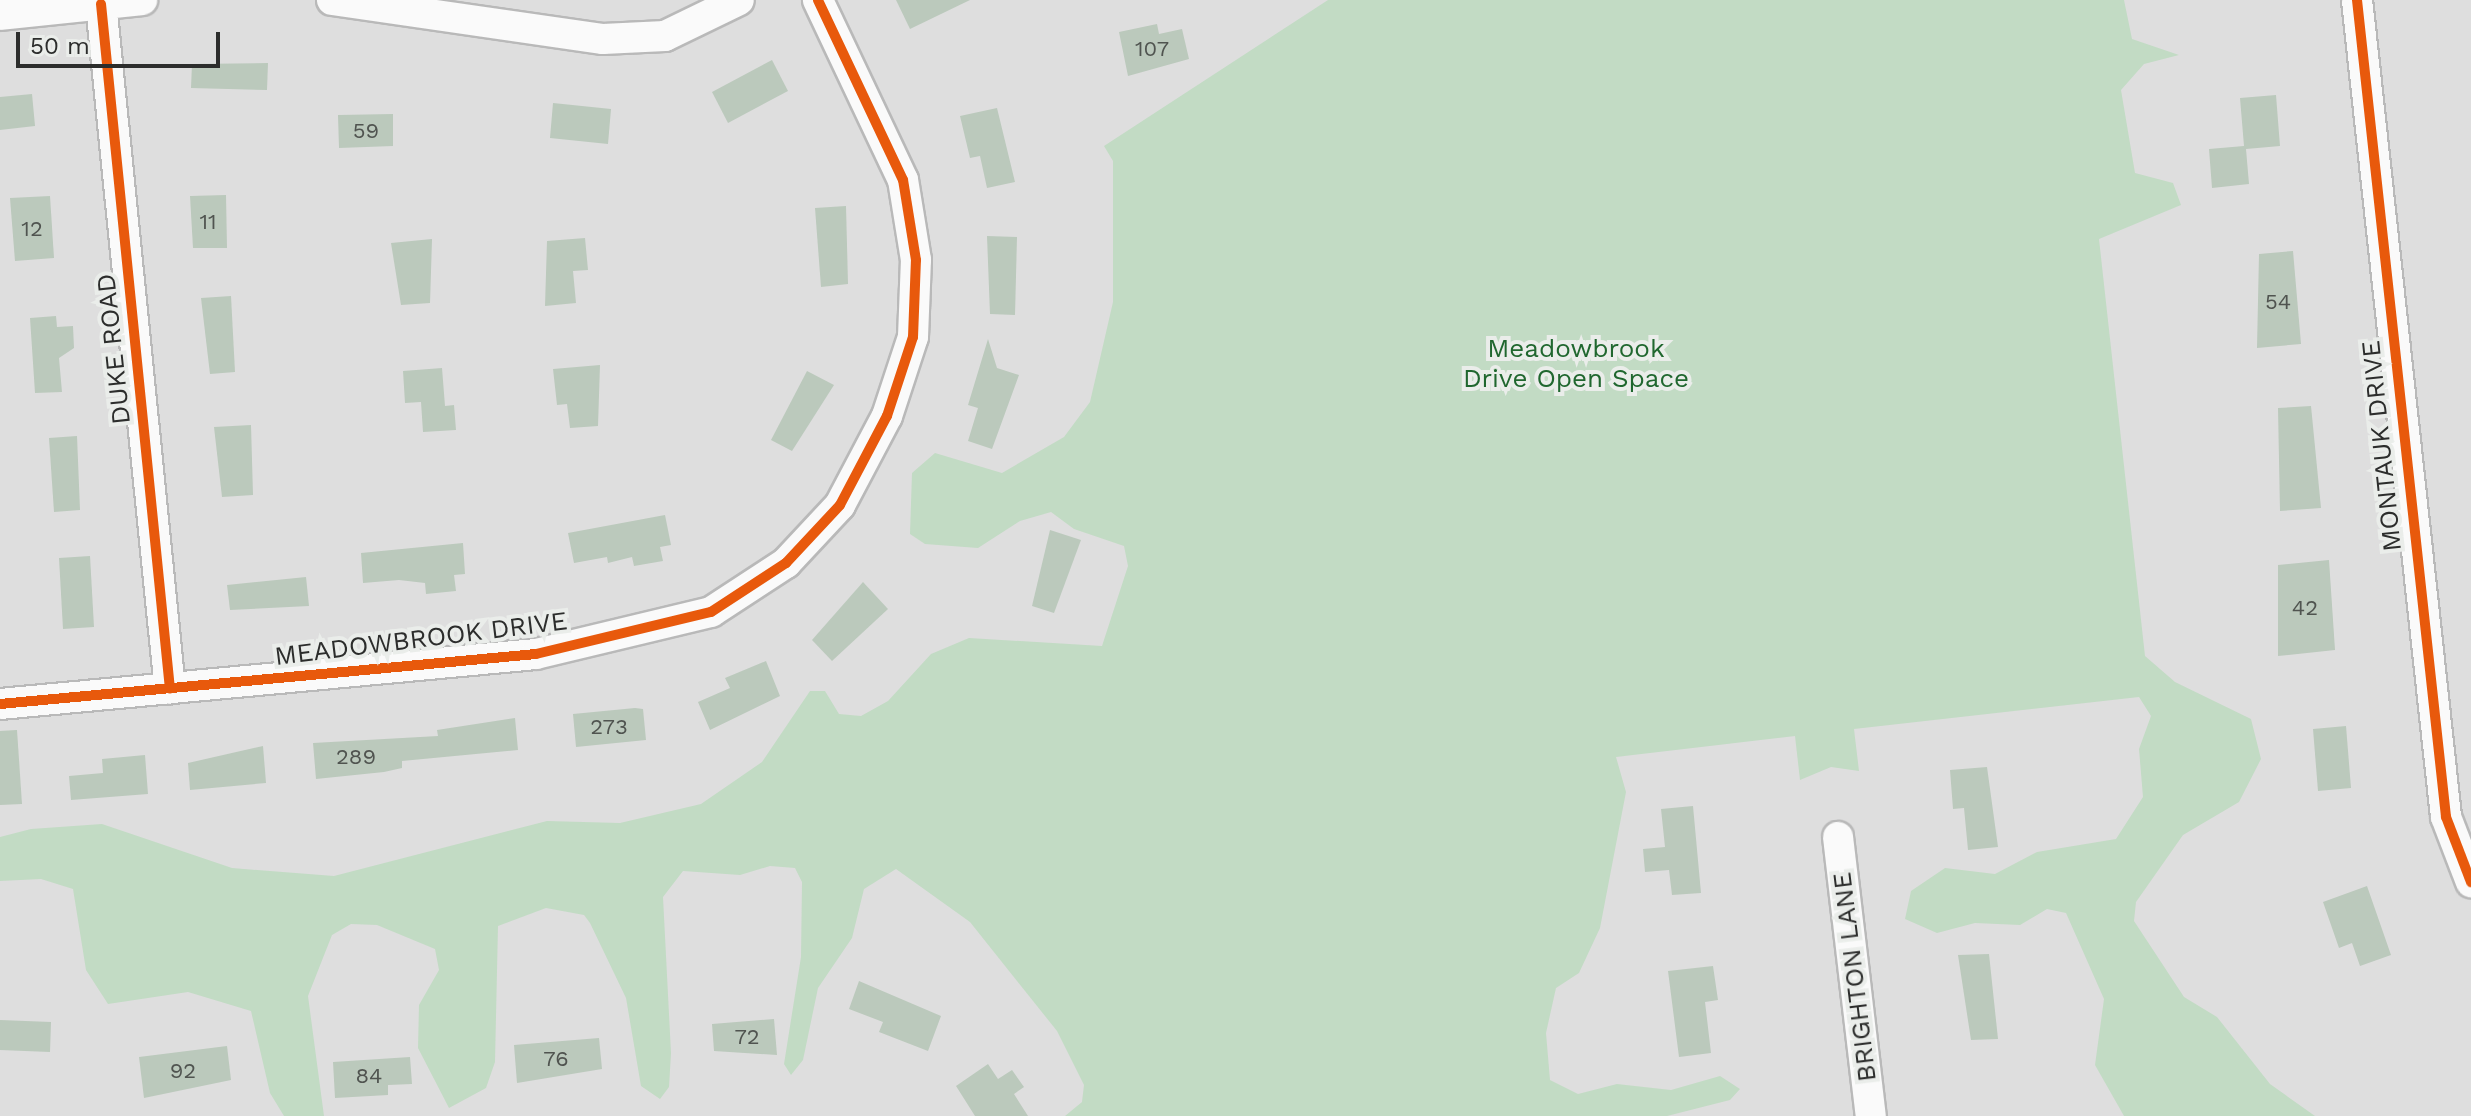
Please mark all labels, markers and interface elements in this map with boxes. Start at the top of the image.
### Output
scale bar [20,16,224,66]
text: 50 m [30,32,90,60]
house number: 107 [1135,36,1169,62]
house number: 59 [353,118,379,144]
house number: 11 [199,209,217,235]
house number: 12 [21,216,43,242]
street label: DUKE ROAD [91,272,137,426]
house number: 54 [2265,289,2291,315]
park label: Meadowbrook Drive Open Space [1463,333,1689,394]
street label: MONTAUK DRIVE [2355,339,2409,553]
house number: 42 [2292,595,2318,621]
street label: MEADOWBROOK DRIVE [273,606,569,672]
house number: 273 [590,714,628,740]
house number: 289 [336,744,376,770]
street label: BRIGHTON LANE [1827,870,1883,1084]
house number: 72 [734,1024,760,1050]
house number: 76 [543,1046,569,1072]
house number: 92 [170,1058,196,1084]
house number: 84 [356,1063,382,1089]

